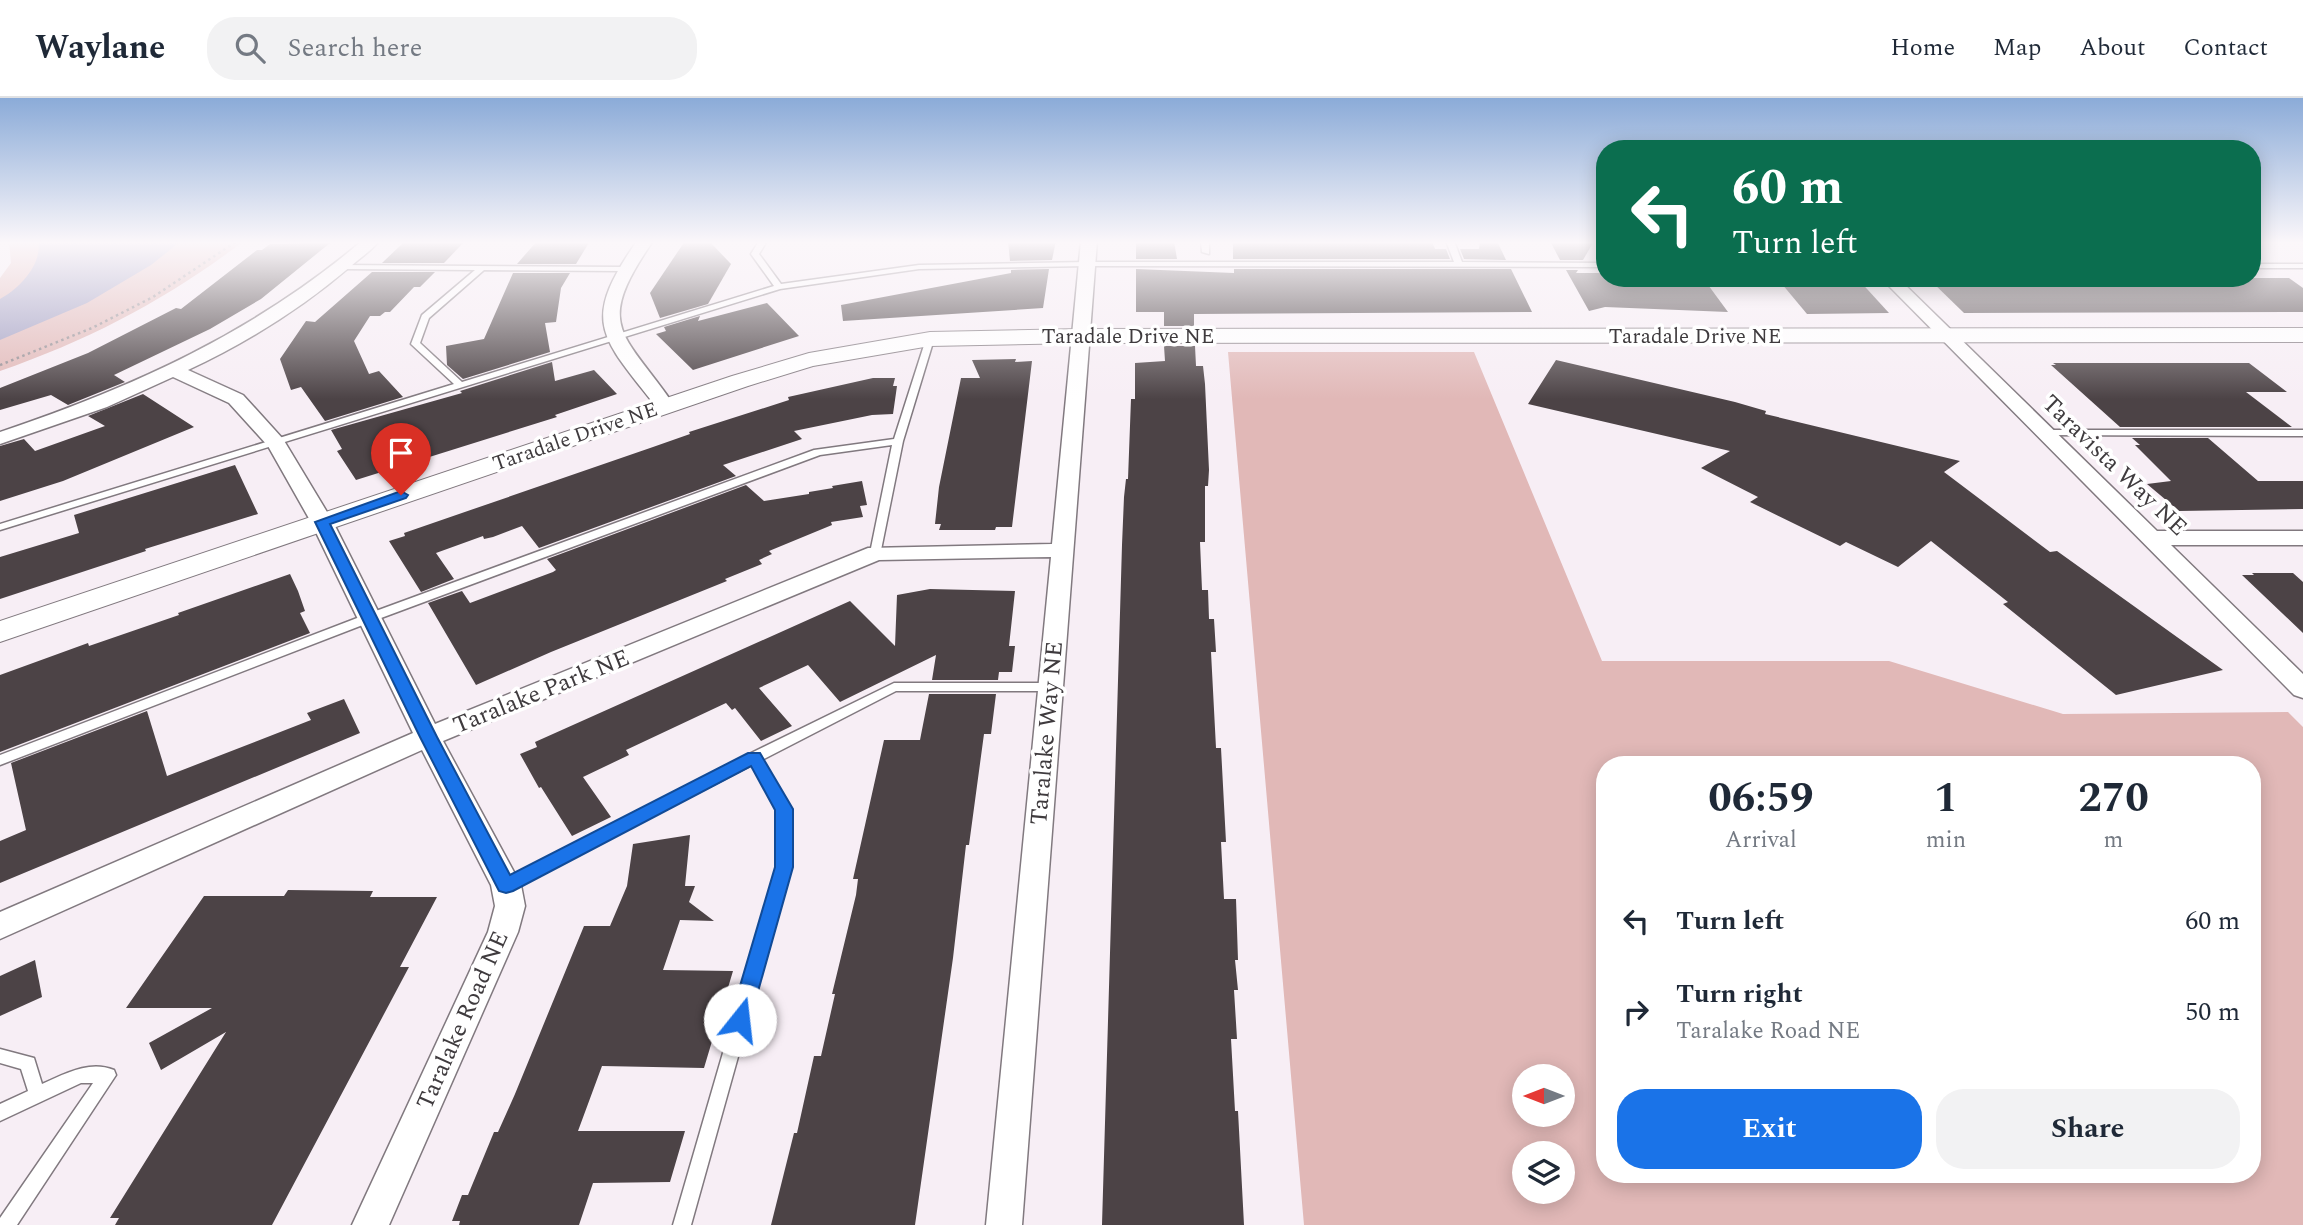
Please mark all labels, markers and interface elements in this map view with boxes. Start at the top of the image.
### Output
search box [207,17,697,80]
text: Waylane [35,23,165,73]
text: Search here [287,28,422,68]
icon: search [231,29,269,67]
text: Home [1890,30,1955,66]
text: Map [1993,30,2041,66]
text: About [2079,30,2145,66]
text: Contact [2183,30,2268,66]
text: 60 m [1732,151,1843,226]
icon: left [1617,168,1708,259]
text: Turn left [1732,219,1858,268]
street label: Taradale Drive NE [1042,321,1214,353]
street label: Taradale Drive NE [1609,321,1781,353]
street label: Taravista Way NE [2033,387,2195,545]
street label: Taradale Drive NE [488,394,662,480]
pin [371,423,431,495]
icon: arrive [382,434,420,472]
street label: Taralake Park NE [448,640,635,744]
street label: Taralake Way NE [1021,640,1073,826]
text: 06:59 [1708,767,1814,830]
text: 1 [1934,767,1958,830]
text: 270 [2078,767,2149,830]
text: Arrival [1725,823,1797,858]
text: min [1926,823,1966,858]
text: m [2104,823,2123,858]
text: Turn left [1676,901,1784,941]
text: 60 m [2185,901,2240,941]
icon: left [1617,902,1655,940]
street label: Taralake Road NE [407,925,518,1116]
text: Turn right [1676,974,1803,1014]
position arrow [703,983,777,1057]
text: 50 m [2185,992,2240,1032]
icon: right [1617,993,1655,1031]
text: Taralake Road NE [1676,1014,1860,1049]
north arrow [1512,1064,1575,1127]
map controls [1512,1064,1575,1204]
button: Exit [1617,1089,1922,1169]
button: Share [1936,1089,2240,1169]
button: layers [1512,1141,1575,1204]

